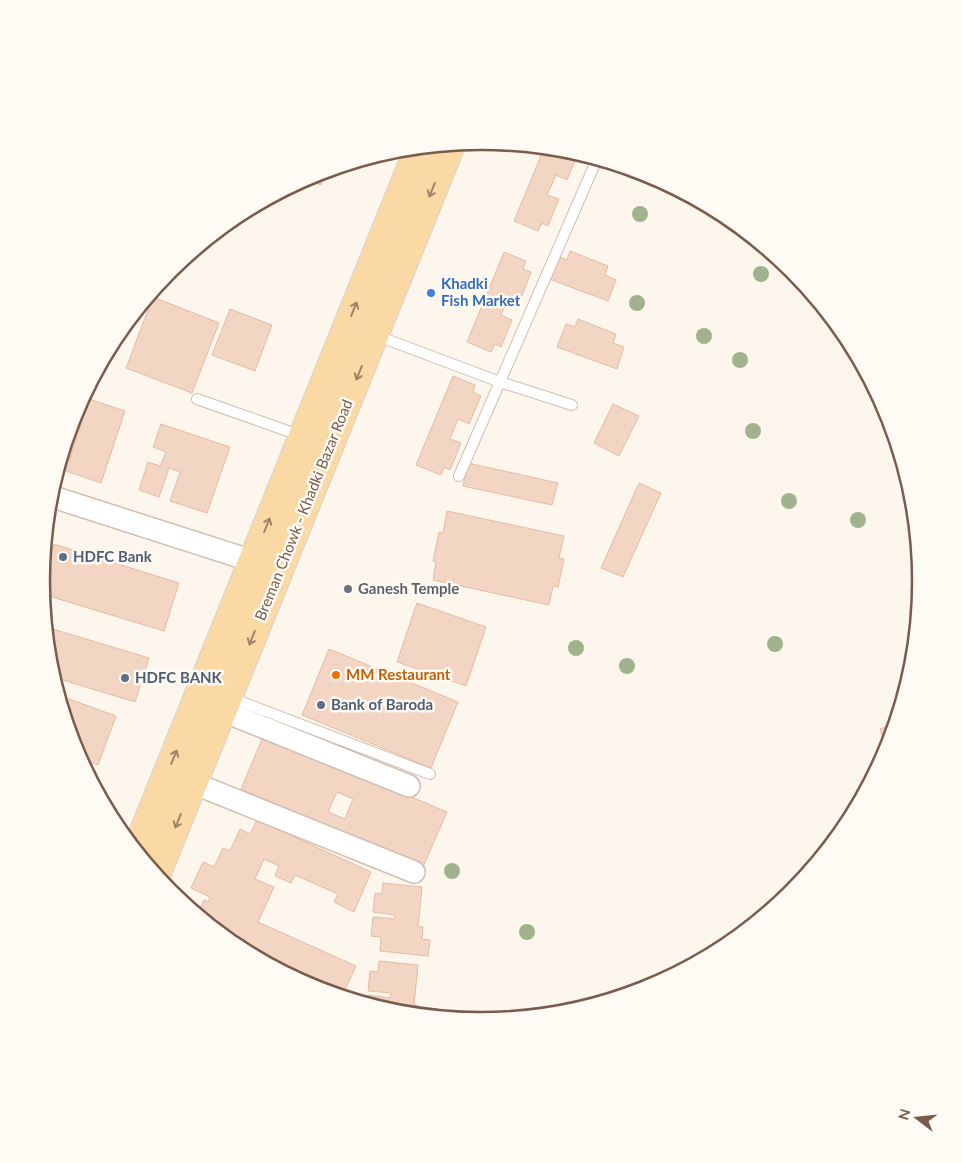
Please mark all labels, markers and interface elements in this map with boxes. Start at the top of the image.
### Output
one-way arrow [427,182,437,197]
place label: Khadki Fish Market [441,274,521,309]
marker: Khadki Fish Market [425,287,437,299]
one-way arrow [350,302,359,317]
one-way arrow [353,365,363,380]
street label: Breman Chowk - Khadki Bazar Road [250,396,356,623]
one-way arrow [263,518,272,533]
place label: HDFC Bank [73,547,153,565]
marker: HDFC Bank [57,551,69,563]
place label: Ganesh Temple [358,579,459,597]
marker: Ganesh Temple [342,583,354,595]
one-way arrow [247,629,256,645]
place label: MM Restaurant [346,665,451,683]
place label: HDFC BANK [135,668,223,686]
marker: MM Restaurant [330,669,342,681]
marker: HDFC BANK [119,672,131,684]
place label: Bank of Baroda [331,695,433,713]
marker: Bank of Baroda [315,699,327,711]
one-way arrow [170,750,179,765]
one-way arrow [173,813,182,828]
north arrow [892,1093,942,1143]
text: N [894,1107,914,1122]

